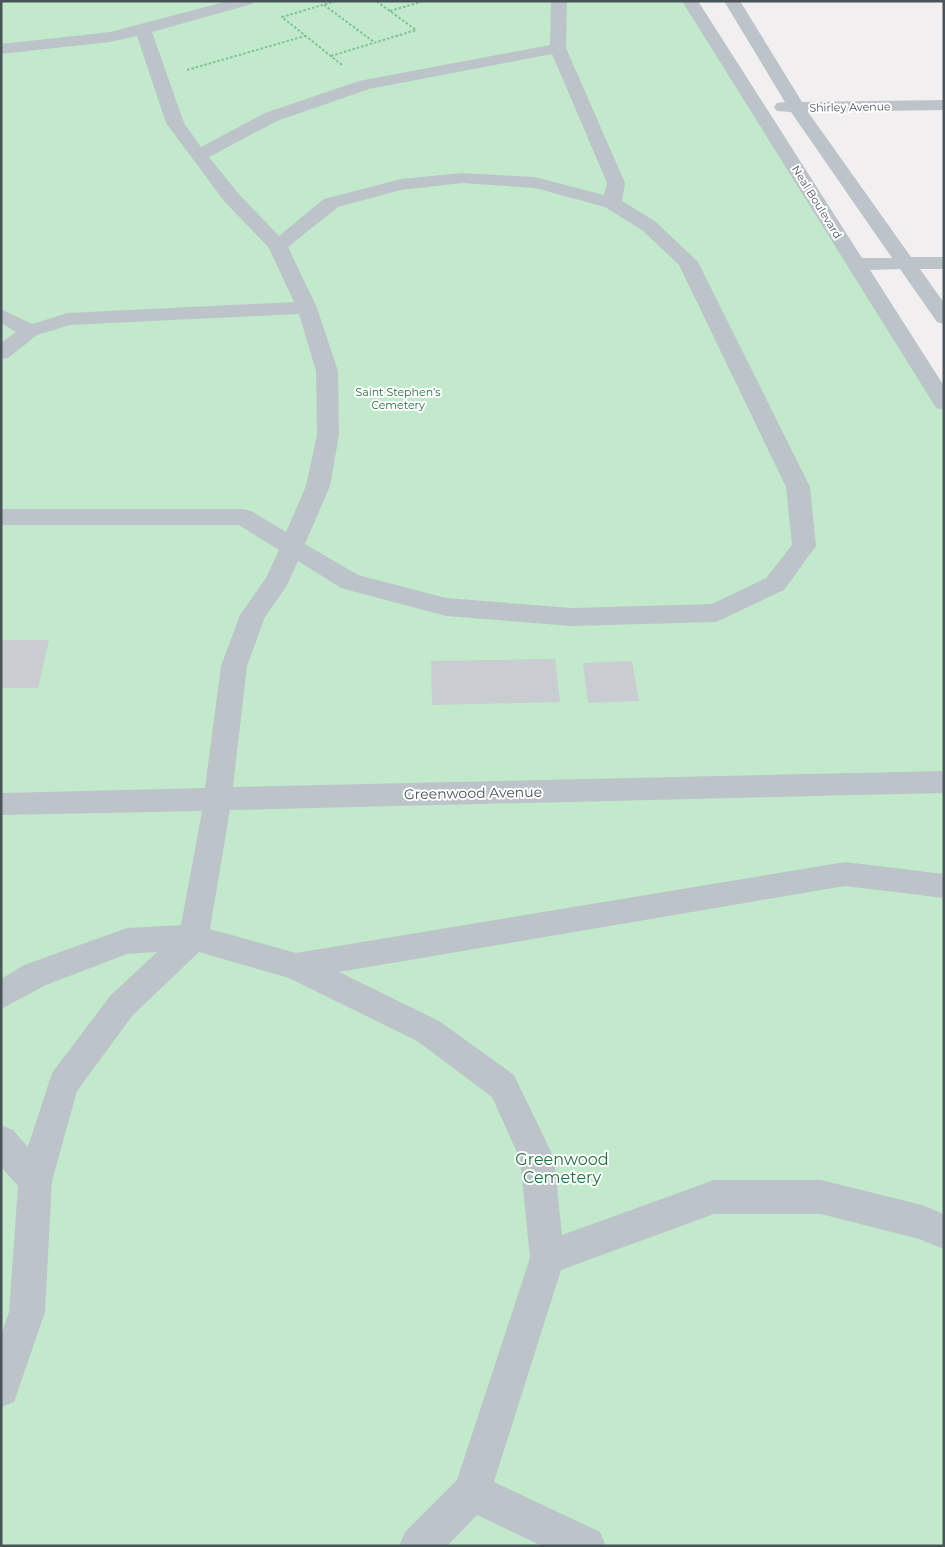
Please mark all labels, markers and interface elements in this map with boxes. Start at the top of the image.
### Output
street label: Shirley Avenue [809,99,891,115]
street label: Neal Boulevard [789,163,845,241]
park label: Saint Stephen’s Cemetery [355,385,441,412]
street label: Greenwood Avenue [404,783,542,803]
park label: Greenwood Cemetery [515,1150,609,1187]

